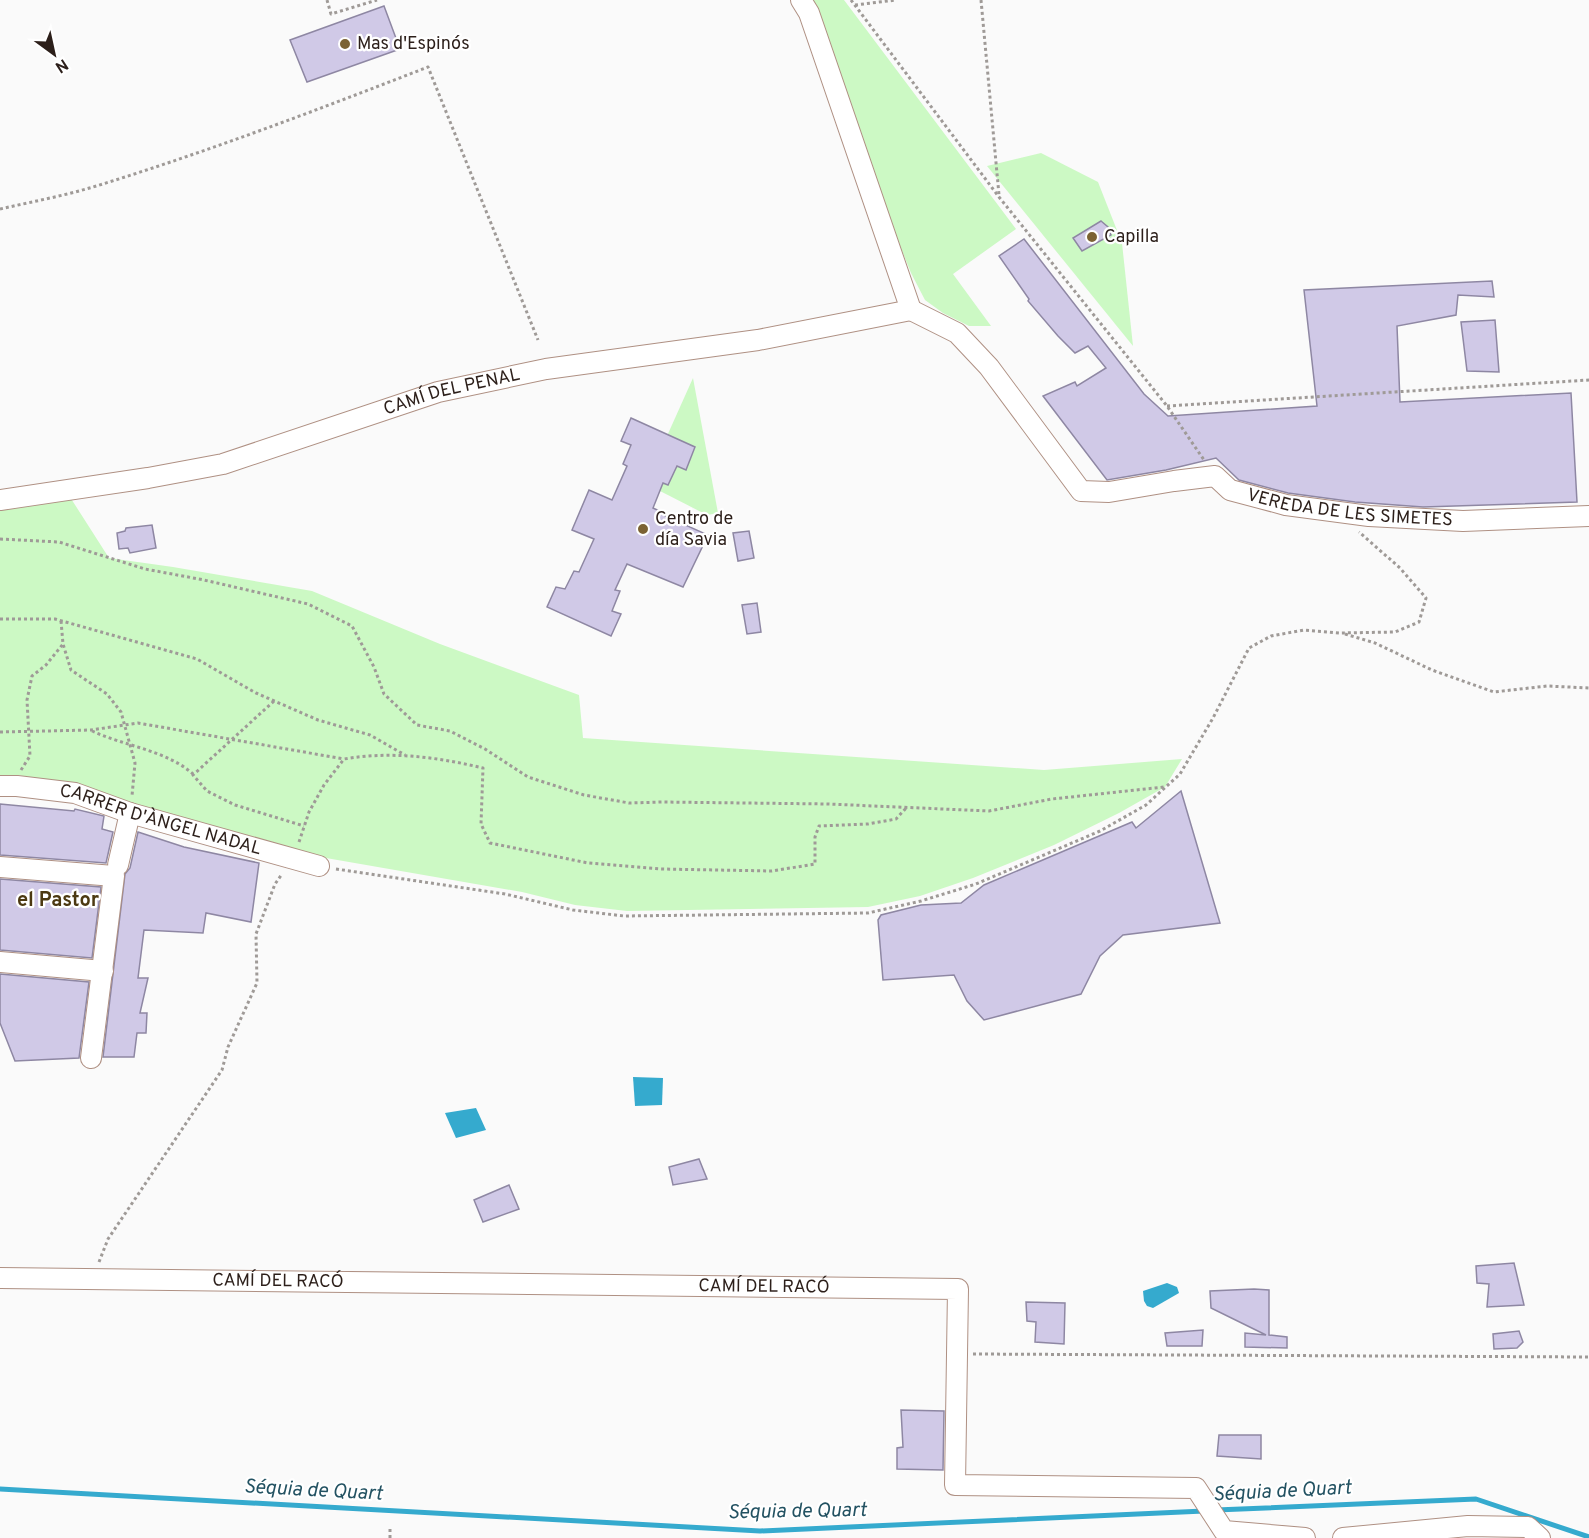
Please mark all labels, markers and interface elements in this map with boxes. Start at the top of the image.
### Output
north arrow [24,24,84,84]
place label: Mas d'Espinós [357,33,470,56]
marker: Mas d'Espinós [338,37,352,51]
text: N [51,53,71,76]
place label: Capilla [1104,226,1159,249]
marker: Capilla [1085,230,1099,244]
street label: CAMÍ DEL PENAL [381,363,522,421]
street label: VEREDA DE LES SIMETES [1244,484,1453,532]
place label: Centro de día Savia [655,508,733,552]
marker: Centro de día Savia [636,522,650,536]
street label: CARRER D'ÀNGEL NADAL [59,780,264,861]
district label: el Pastor [17,888,100,914]
street label: CAMÍ DEL RACÓ [212,1267,344,1293]
street label: CAMÍ DEL RACÓ [698,1273,830,1299]
water label: Séquia de Quart [243,1474,384,1508]
water label: Séquia de Quart [1212,1475,1353,1509]
water label: Séquia de Quart [727,1498,868,1526]

